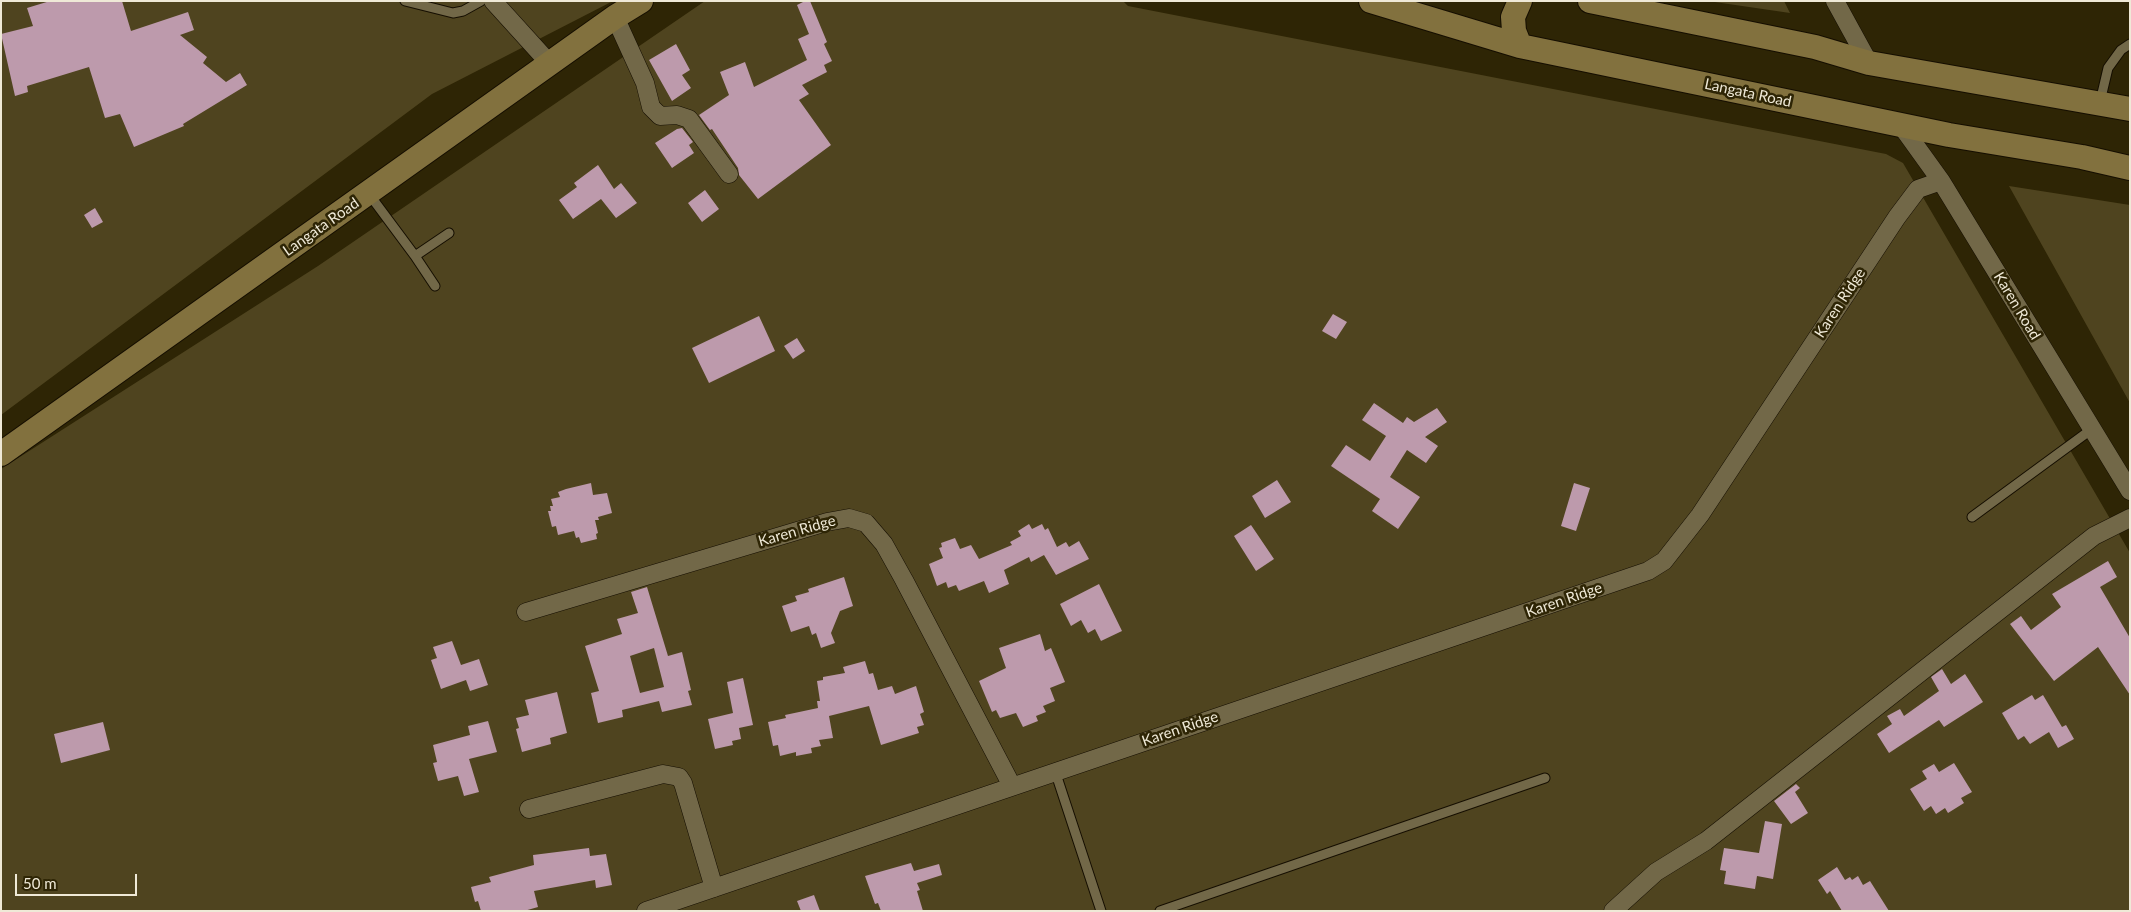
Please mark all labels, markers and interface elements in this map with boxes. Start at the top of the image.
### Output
street label: Langata Road [1703,75,1793,111]
street label: Langata Road [280,194,362,260]
street label: Karen Ridge [1811,265,1869,341]
street label: Karen Road [1990,269,2044,343]
street label: Karen Ridge [756,511,838,551]
street label: Karen Ridge [1523,579,1605,621]
street label: Karen Ridge [1139,708,1221,750]
scale bar [18,864,140,896]
text: 50 m [23,874,57,892]

